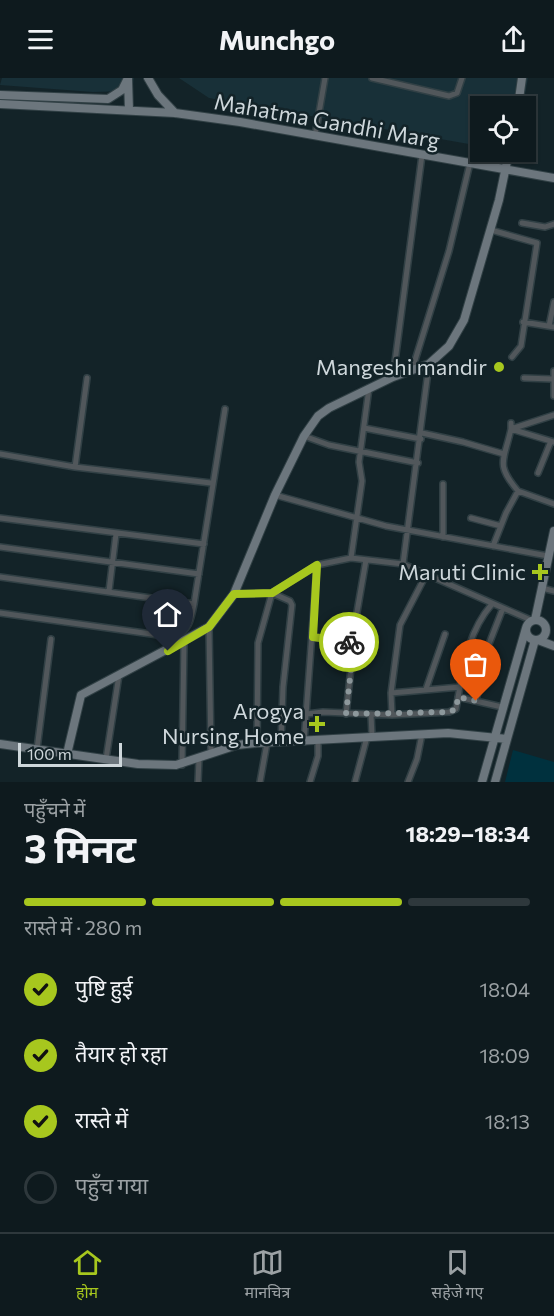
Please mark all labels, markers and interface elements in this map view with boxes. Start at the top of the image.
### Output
icon: menu [24,23,57,56]
text: Munchgo [219,23,335,56]
icon: share [497,23,530,56]
street label: Mahatma Gandhi Marg [212,87,442,154]
map controls [470,96,536,162]
button: locate [470,96,536,162]
place label: Mangeshi mandir [316,353,487,380]
marker: Mangeshi mandir [492,360,506,374]
place label: Maruti Clinic [398,558,526,585]
marker: Maruti Clinic [531,563,549,581]
pin [142,589,193,651]
icon: home [151,598,184,631]
courier [319,612,379,672]
icon: bike [333,626,366,659]
pin [450,639,501,701]
icon: bag [459,648,492,681]
place label: Arogya Nursing Home [162,697,304,749]
marker: Arogya Nursing Home [308,715,326,733]
scale bar [18,740,122,768]
text: 100 m [27,744,72,763]
text: पहुँचने में [24,797,86,821]
text: 18:29–18:34 [405,820,530,847]
text: 3 मिनट [24,823,136,871]
text: रास्ते में · 280 m [24,915,142,939]
icon: check [24,973,57,1006]
text: पुष्टि हुई [75,974,133,1001]
text: 18:04 [480,977,530,1001]
icon: check [24,1039,57,1072]
text: तैयार हो रहा [75,1040,167,1067]
text: 18:09 [479,1043,530,1067]
icon: check [24,1105,57,1138]
text: रास्ते में [75,1106,128,1133]
text: 18:13 [485,1109,530,1133]
text: पहुँच गया [75,1172,148,1199]
tab: होम [71,1246,104,1305]
tab: मानचित्र [245,1246,290,1305]
tab: सहेजे गए [431,1246,483,1305]

